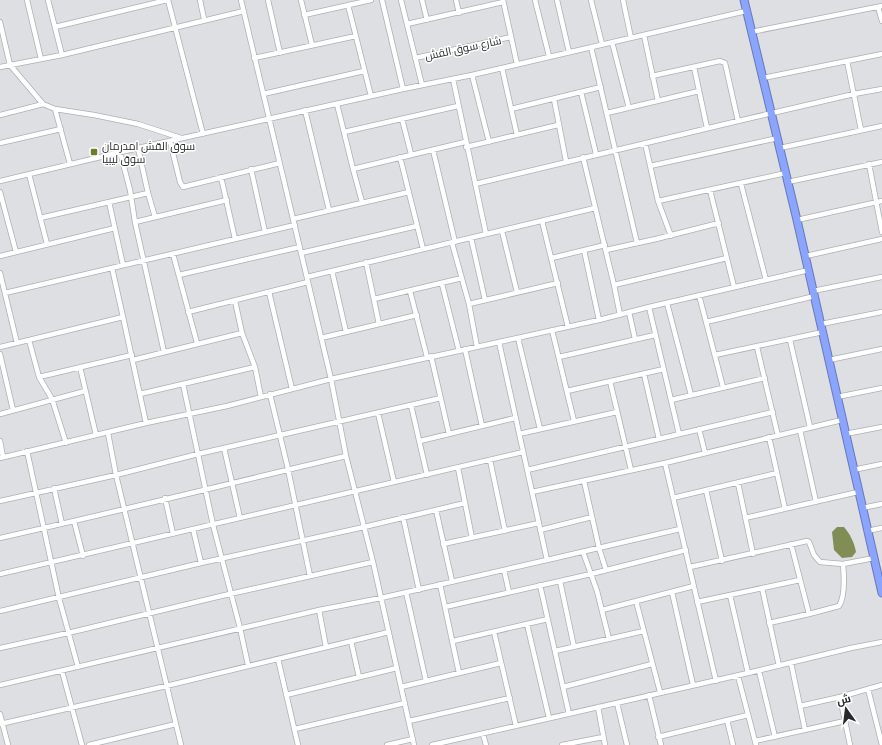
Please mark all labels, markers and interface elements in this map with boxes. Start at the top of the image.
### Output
street label: شارع سوق القش [423,33,503,64]
place label: سوق القش امدرمان سوق ليبيا [102,139,195,166]
marker: سوق القش امدرمان سوق ليبيا [89,147,99,157]
north arrow [826,689,866,729]
text: ش [835,691,852,708]

